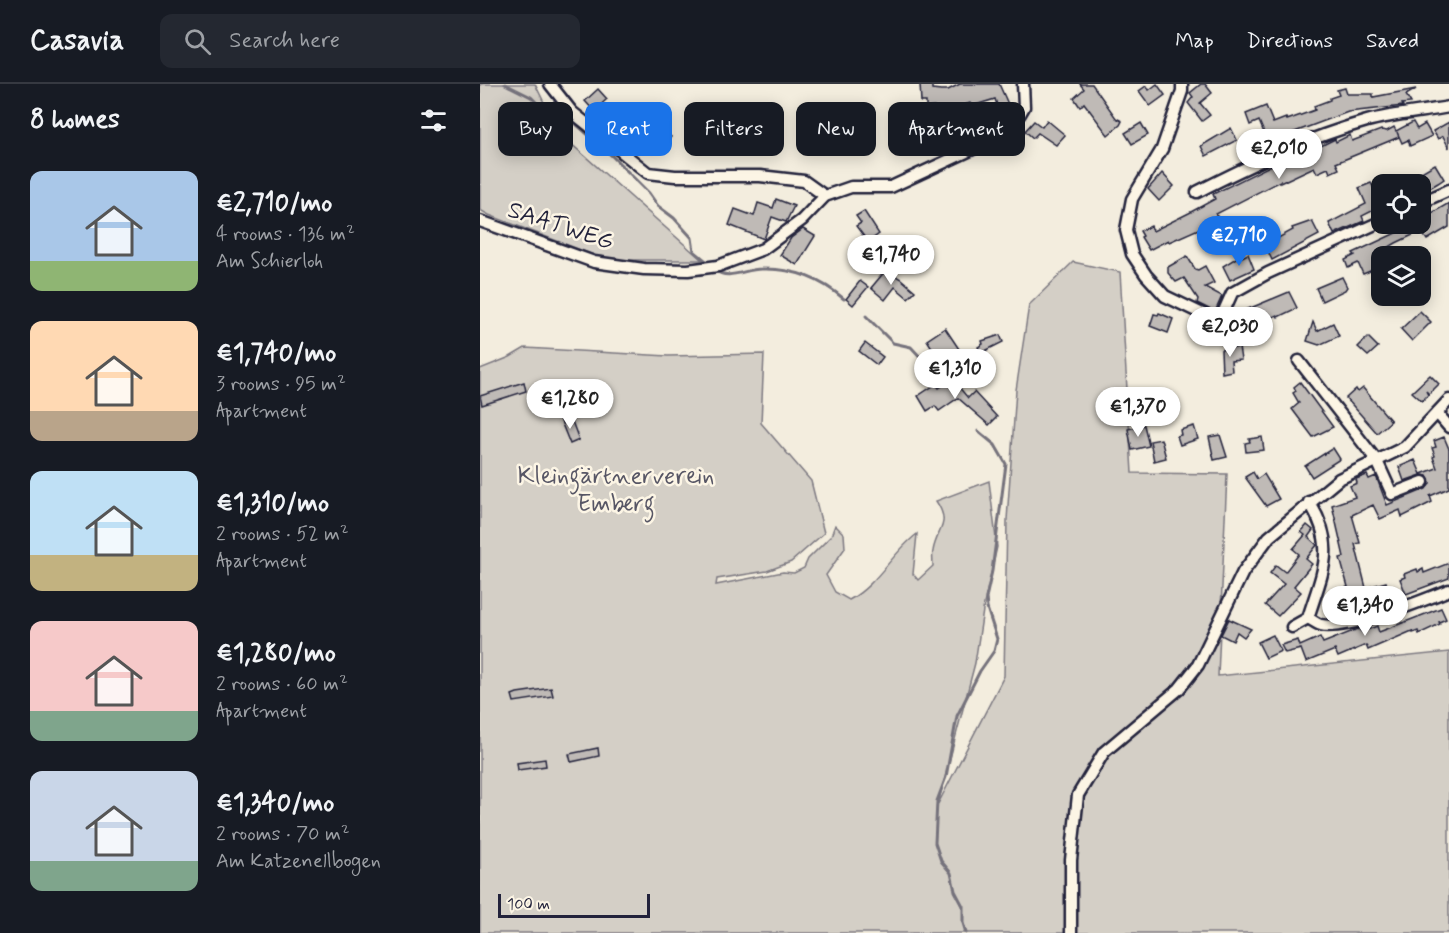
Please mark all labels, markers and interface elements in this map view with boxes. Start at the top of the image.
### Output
search box [160,14,580,68]
text: Casavia [30,23,124,60]
icon: search [181,25,214,58]
text: Search here [229,27,340,55]
text: Map [1175,27,1214,55]
text: Directions [1247,27,1333,55]
text: Saved [1366,27,1419,55]
chip: Buy [498,102,573,156]
chip: Rent [585,102,672,156]
chip: Filters [684,102,784,156]
chip: New [796,102,876,156]
chip: Apartment [888,102,1025,156]
text: 8 homes [30,103,120,137]
icon: filters [417,104,450,137]
pin: €2,010 [1230,129,1328,180]
text: €2,010 [1250,135,1308,162]
map controls [1371,174,1431,306]
button: locate [1371,174,1431,234]
text: €2,710/mo [216,187,332,221]
icon: home [78,195,150,267]
street label: SAATWEG [504,195,617,258]
pin: €2,710 [1190,216,1288,267]
text: 4 rooms · 136 m² [216,221,355,248]
text: €2,710 [1211,222,1267,249]
pin: €1,740 [842,235,940,286]
text: €1,740 [861,241,921,268]
button: layers [1371,246,1431,306]
text: Am Schierloh [216,248,323,275]
pin: €2,030 [1181,307,1279,358]
text: €2,030 [1201,313,1259,340]
text: €1,740/mo [216,337,336,371]
icon: home [78,345,150,417]
pin: €1,310 [906,349,1004,400]
text: €1,310 [928,355,982,382]
text: 3 rooms · 95 m² [216,371,346,398]
pin: €1,280 [521,379,619,430]
text: €1,280 [541,385,599,412]
pin: €1,370 [1089,387,1187,438]
text: €1,370 [1109,393,1167,420]
text: Apartment [216,398,307,425]
park label: Kleingärtnerverein Emberg [518,461,714,523]
text: €1,310/mo [216,487,329,521]
icon: home [78,495,150,567]
text: 2 rooms · 52 m² [216,521,349,548]
text: Apartment [216,548,307,575]
pin: €1,340 [1316,586,1414,637]
text: €1,340 [1336,592,1394,619]
text: €1,280/mo [216,637,336,671]
icon: home [78,645,150,717]
text: 2 rooms · 60 m² [216,671,348,698]
text: Apartment [216,698,307,725]
text: €1,340/mo [216,787,334,821]
icon: home [78,795,150,867]
text: 2 rooms · 70 m² [216,821,350,848]
text: Am Katzenellbogen [216,848,381,875]
scale bar [498,891,650,918]
text: 100 m [507,894,550,915]

